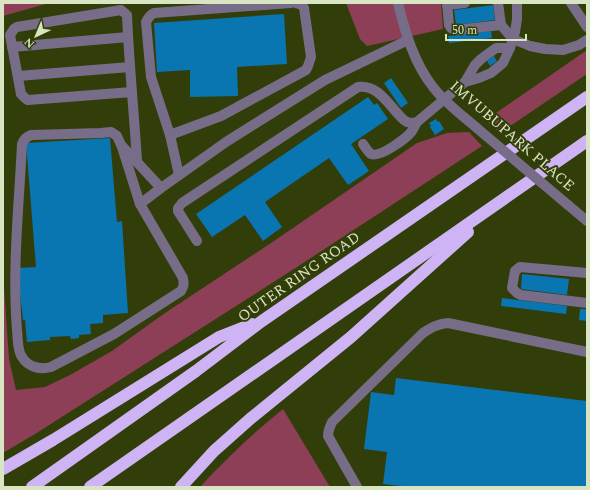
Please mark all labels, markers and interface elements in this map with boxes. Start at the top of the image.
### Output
north arrow [16,16,56,56]
scale bar [446,16,526,42]
text: 50 m [452,21,477,40]
text: N [20,34,39,52]
street label: IMVUBUPARK PLACE [444,75,580,197]
street label: OUTER RING ROAD [233,226,365,328]

